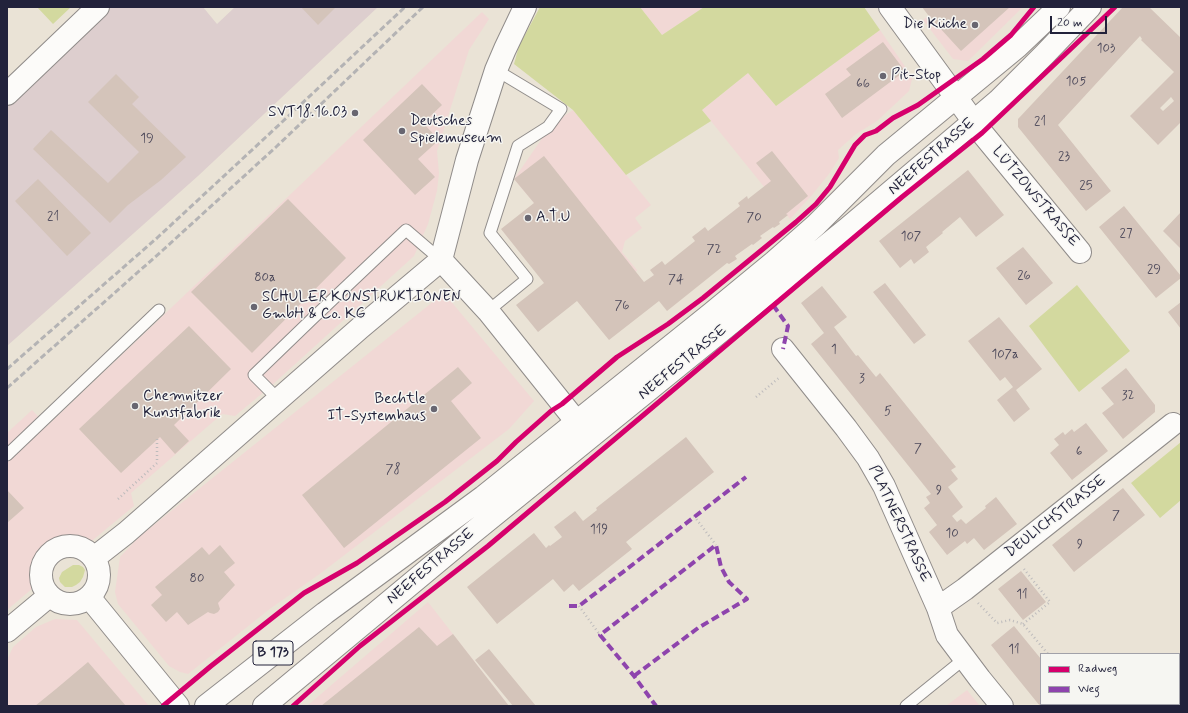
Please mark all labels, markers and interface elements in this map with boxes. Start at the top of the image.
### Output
scale bar [1052,8,1109,34]
text: 20 m [1057,15,1083,31]
place label: Die Küche [903,16,967,34]
marker: Die Küche [970,20,980,30]
house number: 103 [1097,41,1115,57]
place label: Pit-Stop [891,67,941,85]
marker: Pit-Stop [878,71,888,81]
house number: 105 [1066,74,1086,90]
house number: 66 [856,76,870,92]
place label: SVT18.16.03 [268,104,347,122]
marker: SVT18.16.03 [350,108,360,118]
place label: Deutsches Spielemuseum [410,113,502,148]
house number: 21 [1034,114,1046,130]
street label: NEEFESTRASSE [885,115,979,199]
marker: Deutsches Spielemuseum [397,126,407,136]
house number: 19 [140,131,154,147]
street label: LÜTZOWSTRASSE [988,143,1082,251]
house number: 23 [1058,149,1070,165]
house number: 25 [1079,178,1093,194]
house number: 21 [47,209,59,225]
place label: A.T.U [536,209,570,227]
house number: 70 [746,210,762,226]
marker: A.T.U [523,213,533,223]
house number: 27 [1120,226,1132,242]
house number: 107 [901,229,921,245]
house number: 72 [707,242,721,258]
house number: 29 [1147,262,1161,278]
house number: 26 [1017,268,1031,284]
house number: 80a [254,270,276,286]
house number: 74 [668,272,684,288]
place label: SCHULER KONSTRUKTIONEN GmbH & Co. KG [262,289,461,324]
house number: 76 [614,298,630,314]
marker: SCHULER KONSTRUKTIONEN GmbH & Co. KG [249,302,259,312]
street label: NEEFESTRASSE [635,322,731,404]
house number: 1 [831,342,837,358]
house number: 107a [991,347,1019,363]
house number: 3 [859,371,865,387]
place label: Chemnitzer Kunstfabrik [143,388,223,423]
house number: 32 [1122,388,1134,404]
place label: Bechtle IT-Systemhaus [327,391,426,426]
marker: Chemnitzer Kunstfabrik [130,401,140,411]
marker: Bechtle IT-Systemhaus [429,404,439,414]
house number: 5 [884,404,892,420]
house number: 7 [914,441,922,457]
house number: 6 [1076,444,1082,460]
house number: 78 [385,462,401,478]
street label: PLATNERSTRASSE [864,463,934,585]
street label: DEULICHSTRASSE [1002,472,1110,562]
house number: 9 [936,483,942,499]
house number: 7 [1112,508,1120,524]
house number: 119 [590,522,608,538]
street label: NEEFESTRASSE [384,525,478,609]
house number: 10 [945,526,959,542]
house number: 9 [1077,537,1083,553]
house number: 80 [190,571,204,587]
house number: 11 [1016,587,1028,603]
road number: B 173 [253,641,293,665]
house number: 11 [1008,642,1020,658]
legend [1040,653,1180,705]
text: Radweg [1078,661,1117,677]
text: Weg [1078,681,1100,697]

